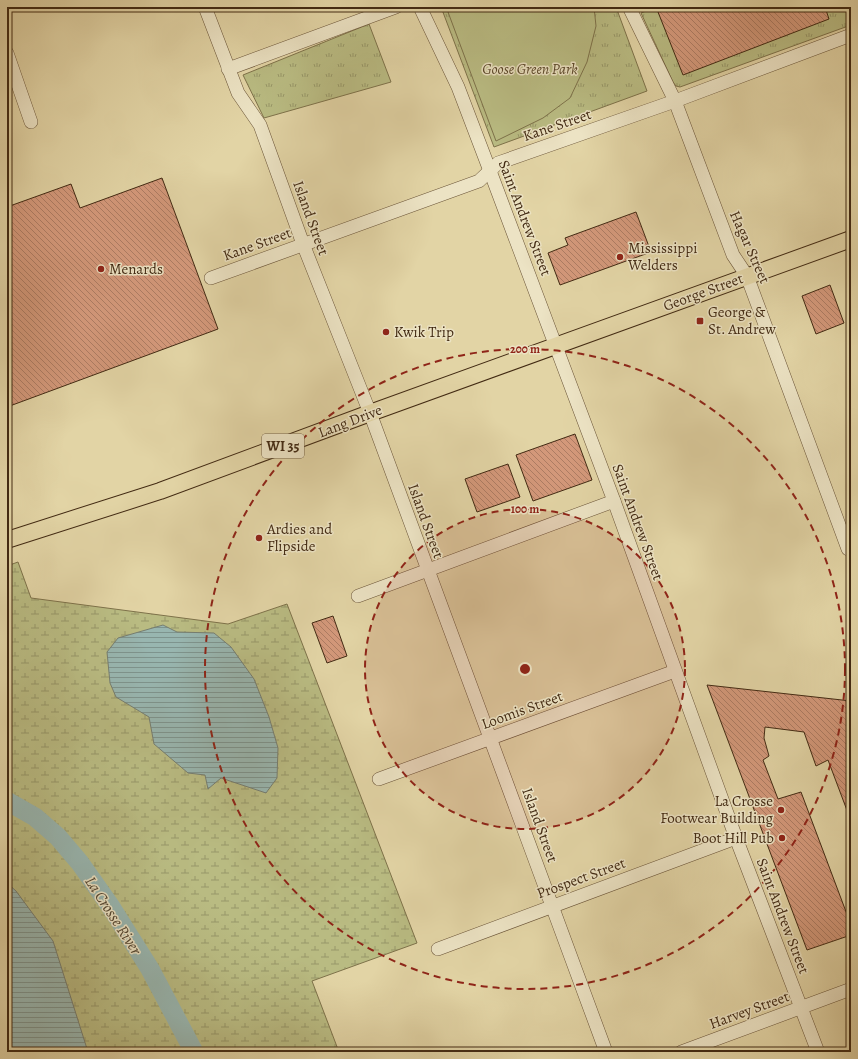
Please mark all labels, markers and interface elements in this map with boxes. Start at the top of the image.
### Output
park label: Goose Green Park [482,59,578,79]
street label: Kane Street [520,104,594,146]
street label: Saint Andrew Street [494,157,556,279]
street label: Island Street [288,178,334,258]
street label: Hagar Street [725,207,775,287]
street label: Kane Street [220,222,294,266]
place label: Mississippi Welders [627,238,697,275]
marker: Mississippi Welders [615,252,625,262]
place label: Menards [109,259,163,279]
marker: Menards [96,264,106,274]
street label: George Street [660,268,746,316]
place label: George & St. Andrew [708,302,776,339]
marker: George & St. Andrew [695,316,705,326]
place label: Kwik Trip [394,322,454,342]
marker: Kwik Trip [381,327,391,337]
text: 200 m [510,341,540,357]
street label: Lang Drive [315,400,385,442]
road number: WI 35 [262,434,304,458]
street label: Saint Andrew Street [608,461,668,583]
street label: Island Street [403,481,449,561]
text: 100 m [511,501,539,517]
place label: Ardies and Flipside [266,519,333,556]
marker: Ardies and Flipside [254,533,264,543]
centre of rings [518,662,532,676]
street label: Loomis Street [479,686,565,734]
street label: Island Street [517,785,563,865]
place label: La Crosse Footwear Building [660,791,773,828]
marker: La Crosse Footwear Building [776,805,786,815]
place label: Boot Hill Pub [693,828,774,848]
marker: Boot Hill Pub [777,833,787,843]
street label: Prospect Street [534,853,628,903]
street label: Saint Andrew Street [752,855,814,977]
water label: La Crosse River [80,872,147,959]
street label: Harvey Street [706,986,792,1034]

